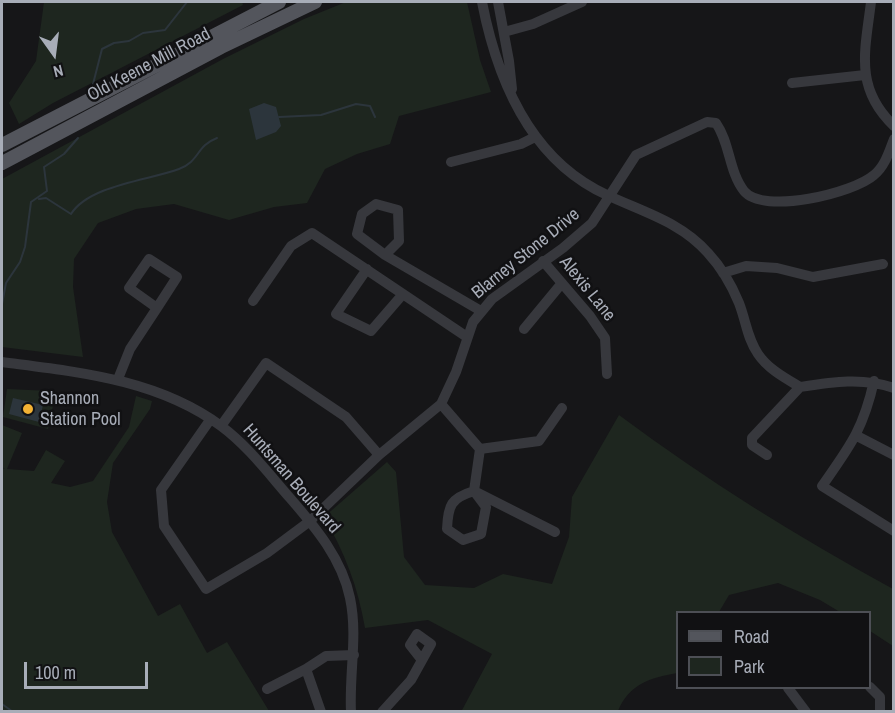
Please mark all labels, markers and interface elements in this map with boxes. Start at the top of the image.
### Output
street label: Old Keene Mill Road [84,23,214,107]
north arrow [24,24,84,84]
text: N [51,60,66,83]
street label: Blarney Stone Drive [468,204,584,304]
street label: Alexis Lane [554,252,620,326]
place label: Shannon Station Pool [40,388,120,430]
marker: Shannon Station Pool [21,402,35,416]
street label: Huntsman Boulevard [238,420,344,538]
legend [676,611,871,689]
text: Road [734,624,769,649]
scale bar [27,650,152,688]
text: Park [734,654,764,679]
text: 100 m [35,660,76,685]

